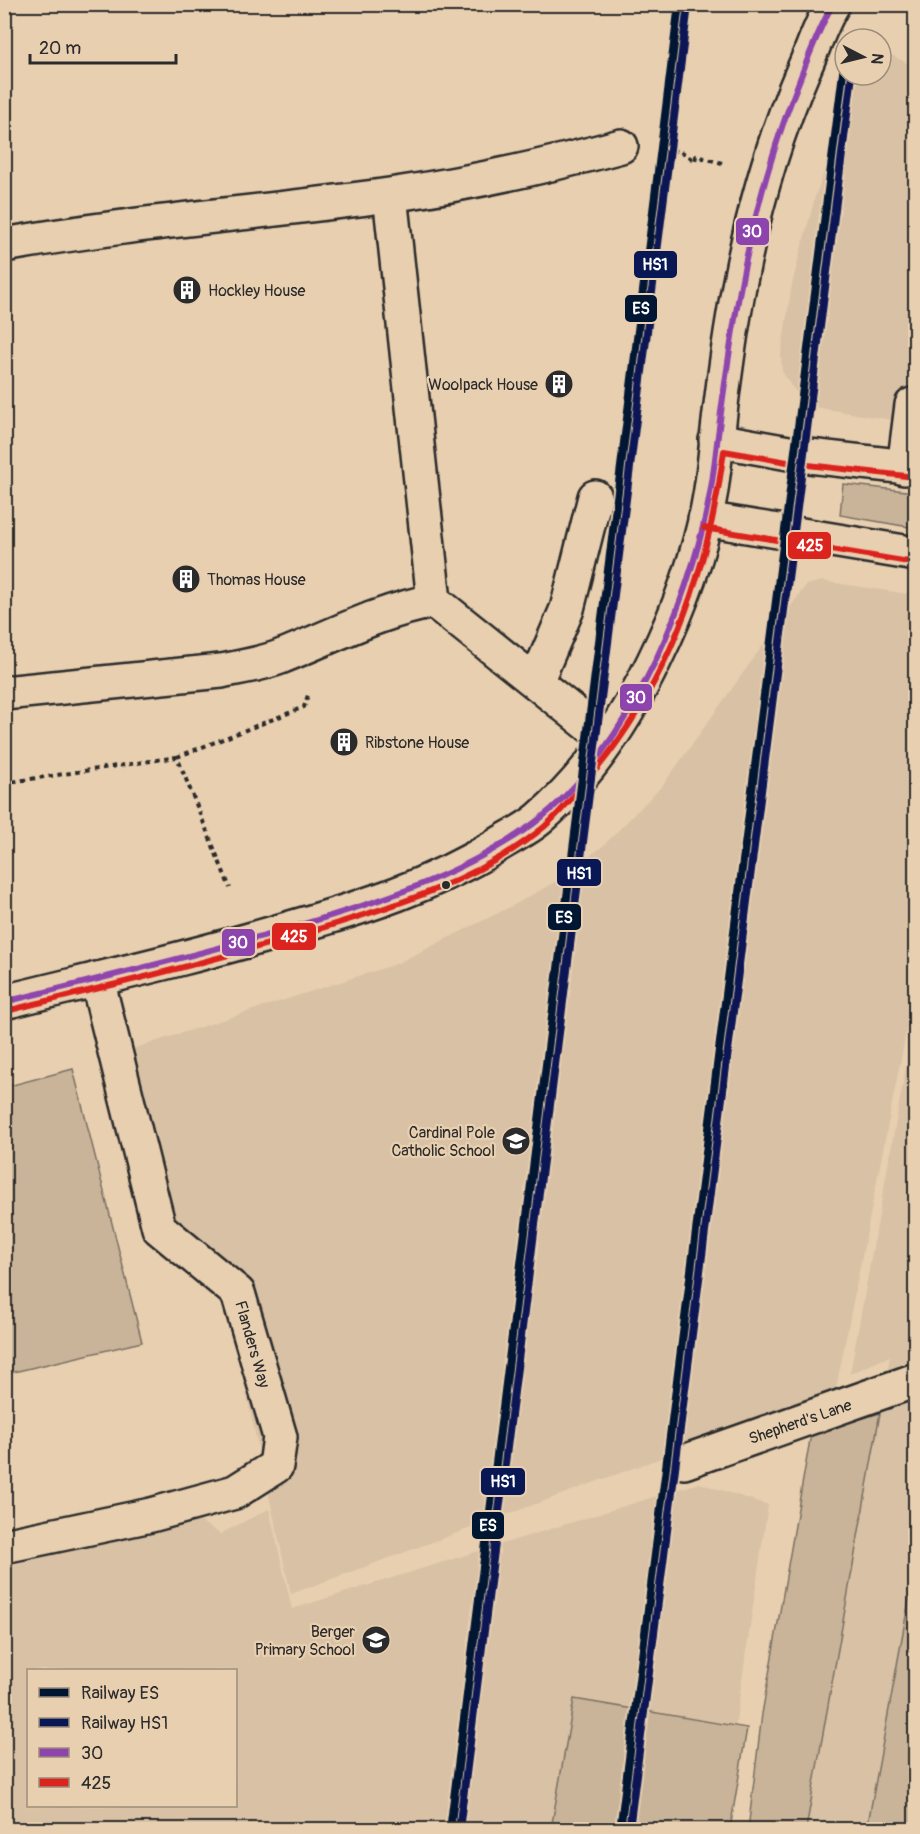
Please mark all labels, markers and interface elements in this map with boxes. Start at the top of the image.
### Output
scale bar [30,27,176,65]
north arrow [833,27,893,87]
text: 20 m [39,37,81,60]
text: N [866,52,887,65]
line badge: 30 [735,217,770,246]
text: 30 [742,222,762,242]
line badge: HS1 [633,250,678,279]
text: HS1 [642,255,668,275]
building icon: Hockley House [171,274,203,306]
place label: Hockley House [208,281,305,301]
line badge: ES [624,294,658,323]
text: ES [632,299,650,319]
building icon: Woolpack House [543,368,575,400]
place label: Woolpack House [428,375,538,395]
line badge: 425 [787,531,832,560]
text: 425 [797,536,824,556]
building icon: Thomas House [170,563,202,595]
place label: Thomas House [207,570,306,590]
line badge: 30 [619,683,653,712]
text: 30 [626,688,646,708]
building icon: Ribstone House [328,726,360,758]
place label: Ribstone House [365,733,469,753]
line badge: HS1 [556,858,602,887]
text: HS1 [566,864,592,884]
unlabelled marker [440,879,452,891]
line badge: ES [547,903,582,931]
text: ES [555,908,573,928]
line badge: 425 [271,922,317,951]
text: 425 [281,927,308,947]
line badge: 30 [221,928,256,957]
text: 30 [228,933,248,953]
place label: Cardinal Pole Catholic School [391,1123,495,1161]
school or university icon: Cardinal Pole Catholic School [500,1125,532,1157]
street label: Flanders Way [230,1298,274,1390]
street label: Shepherd's Lane [746,1395,855,1449]
line badge: HS1 [480,1467,526,1496]
text: HS1 [490,1472,516,1492]
line badge: ES [471,1511,505,1540]
text: ES [479,1516,497,1536]
place label: Berger Primary School [255,1622,355,1660]
school or university icon: Berger Primary School [360,1624,392,1656]
legend [27,1669,237,1807]
text: Railway ES [81,1682,159,1705]
text: Railway HS1 [81,1712,168,1735]
text: 30 [81,1742,103,1765]
text: 425 [81,1772,111,1795]

